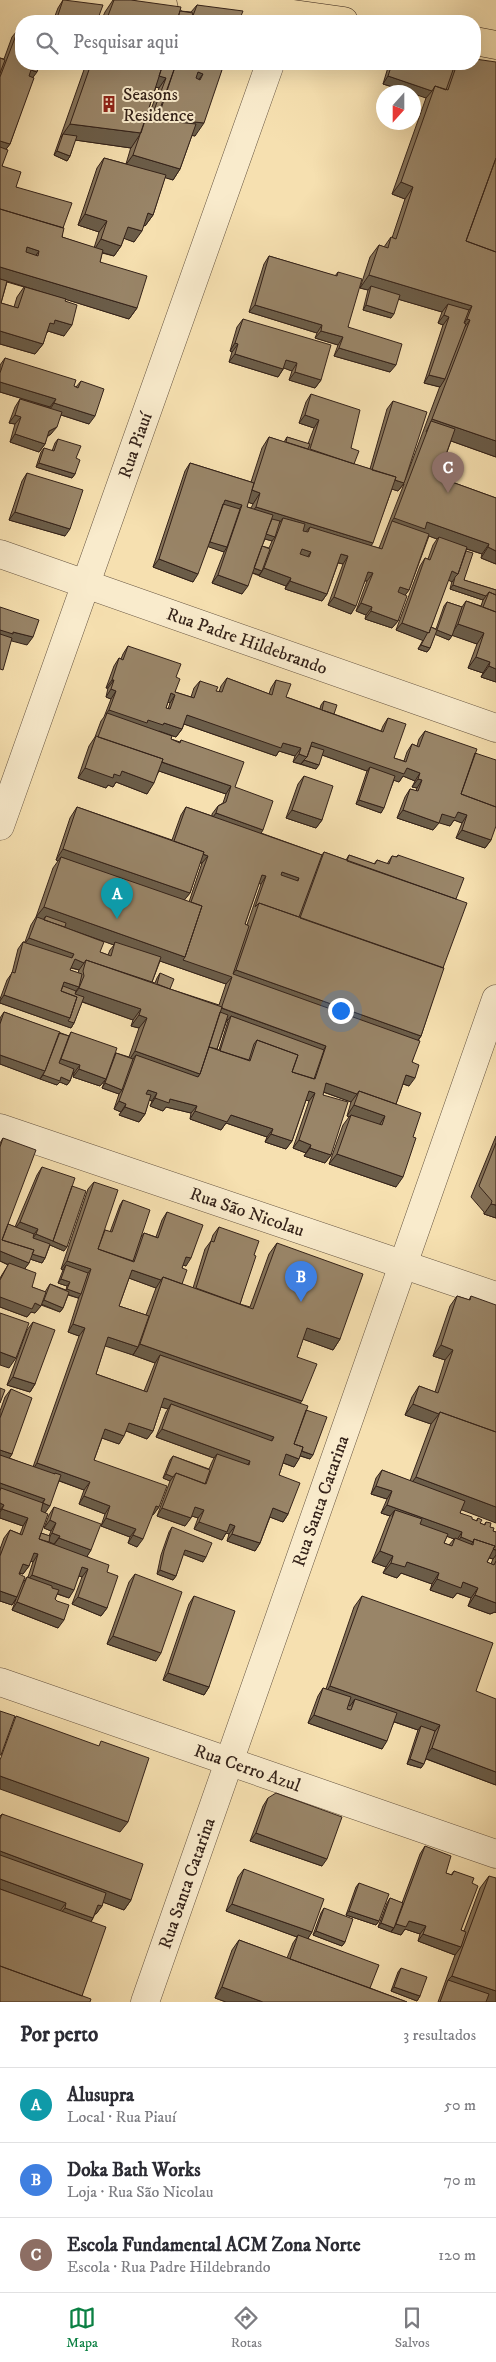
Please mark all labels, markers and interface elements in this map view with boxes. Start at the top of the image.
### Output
search box [15,15,481,70]
icon: search [33,29,61,57]
text: Pesquisar aqui [73,31,179,54]
place label: Seasons Residence [123,84,194,127]
north arrow [376,85,421,130]
building icon: Seasons Residence [99,94,119,114]
street label: Rua Piauí [114,408,158,481]
pin: C [432,452,464,493]
street label: Rua Padre Hildebrando [164,603,330,680]
pin: A [101,878,133,919]
your location [328,998,354,1024]
street label: Rua São Nicolau [187,1183,307,1242]
pin: B [285,1261,317,1302]
street label: Rua Santa Catarina [288,1432,355,1570]
street label: Rua Cerro Azul [191,1740,304,1798]
street label: Rua Santa Catarina [154,1815,221,1952]
text: Por perto [20,2022,98,2048]
text: 3 resultados [403,2025,476,2045]
text: Alusupra [67,2084,134,2107]
text: A [31,2095,41,2115]
text: 50 m [444,2095,476,2115]
text: Local · Rua Piauí [67,2107,176,2127]
text: Doka Bath Works [67,2159,201,2182]
text: B [31,2170,41,2190]
text: 70 m [444,2170,476,2190]
text: Loja · Rua São Nicolau [67,2182,213,2202]
text: Escola Fundamental ACM Zona Norte [67,2234,361,2257]
text: C [31,2245,41,2265]
text: 120 m [438,2245,476,2265]
text: Escola · Rua Padre Hildebrando [67,2257,271,2277]
tab: Mapa [66,2304,98,2352]
tab: Rotas [231,2304,262,2352]
tab: Salvos [395,2304,430,2352]

